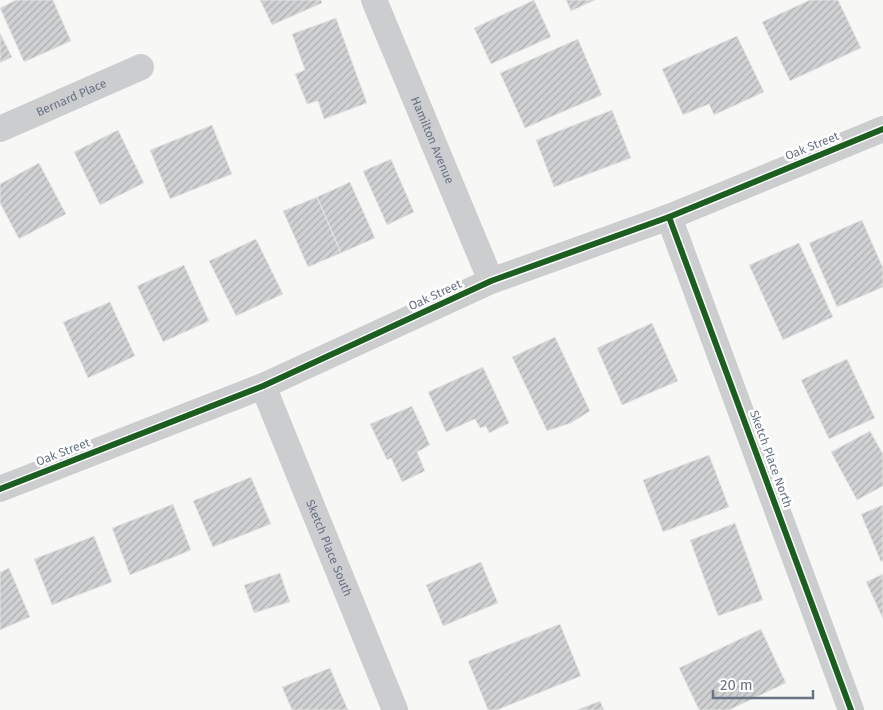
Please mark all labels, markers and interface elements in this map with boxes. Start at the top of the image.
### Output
street label: Bernard Place [34,76,109,119]
street label: Hamilton Avenue [408,95,457,186]
street label: Oak Street [783,129,841,163]
street label: Oak Street [406,276,464,313]
street label: Sketch Place North [747,408,795,510]
street label: Oak Street [34,435,93,469]
street label: Sketch Place South [303,498,355,599]
scale bar [713,668,813,700]
text: 20 m [720,676,753,694]

